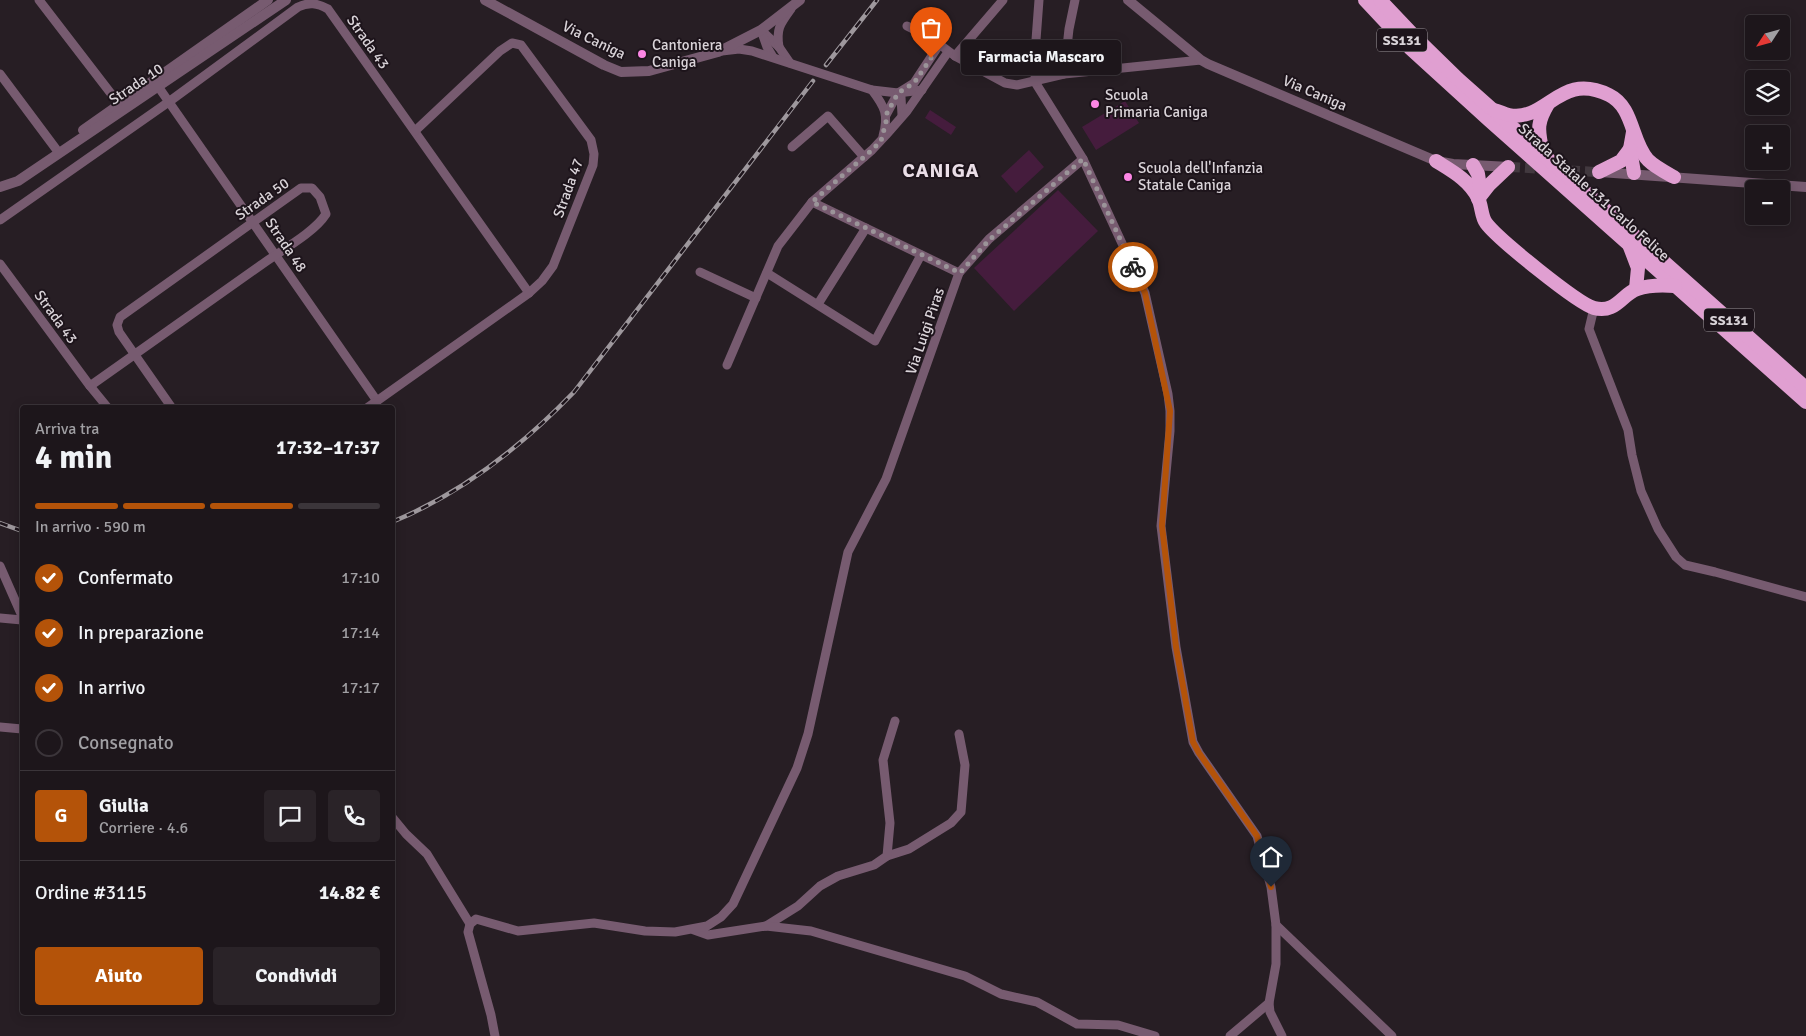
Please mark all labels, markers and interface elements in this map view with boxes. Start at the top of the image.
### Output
pin [910,7,952,58]
street label: Strada 43 [343,12,393,72]
icon: bag [917,14,945,42]
north arrow [1745,15,1790,60]
map controls [1745,15,1790,225]
street label: Via Caniga [560,17,628,63]
road number: SS131 [1377,28,1427,52]
place label: Cantoniera Caniga [652,36,722,71]
callout: Farmacia Mascaro [961,40,1121,76]
text: Farmacia Mascaro [978,47,1104,67]
marker: Cantoniera Caniga [636,48,648,60]
street label: Strada 10 [105,59,167,109]
button: layers [1745,70,1790,115]
street label: Via Caniga [1280,71,1350,115]
place label: Scuola Primaria Caniga [1105,86,1208,121]
marker: Scuola Primaria Caniga [1089,98,1101,110]
street label: Strada Statale 131 Carlo Felice [1515,119,1673,265]
button: + [1745,125,1790,170]
street label: Strada 47 [549,156,587,220]
district label: CANIGA [903,158,980,183]
place label: Scuola dell'Infanzia Statale Caniga [1138,159,1263,194]
marker: Scuola dell'Infanzia Statale Caniga [1122,171,1134,183]
street label: Strada 50 [232,174,292,224]
button: − [1745,180,1790,225]
street label: Strada 48 [261,214,311,276]
courier [1108,242,1158,292]
icon: bike [1119,253,1147,281]
street label: Via Luigi Piras [902,285,948,377]
street label: Strada 43 [31,287,81,347]
road number: SS131 [1704,308,1754,332]
text: Arriva tra [35,419,99,439]
text: 17:32–17:37 [276,436,380,460]
text: 4 min [35,438,112,477]
text: In arrivo · 590 m [35,517,146,537]
icon: check [35,564,63,592]
text: Confermato [78,566,173,590]
text: 17:10 [341,568,380,588]
icon: check [35,619,63,647]
text: In preparazione [78,621,204,645]
text: 17:14 [341,623,380,643]
icon: check [35,674,63,702]
text: In arrivo [78,676,145,700]
text: 17:17 [341,678,380,698]
text: Consegnato [78,731,174,755]
button: chat [264,790,316,842]
button: phone [328,790,380,842]
text: Giulia [99,794,149,818]
text: G [55,804,67,828]
text: Corriere · 4.6 [99,818,188,838]
pin [1250,836,1292,887]
icon: home [1257,843,1285,871]
text: Ordine #3115 [35,881,147,905]
text: 14.82 € [319,881,380,905]
button: Aiuto [35,947,203,1005]
button: Condividi [213,947,380,1005]

